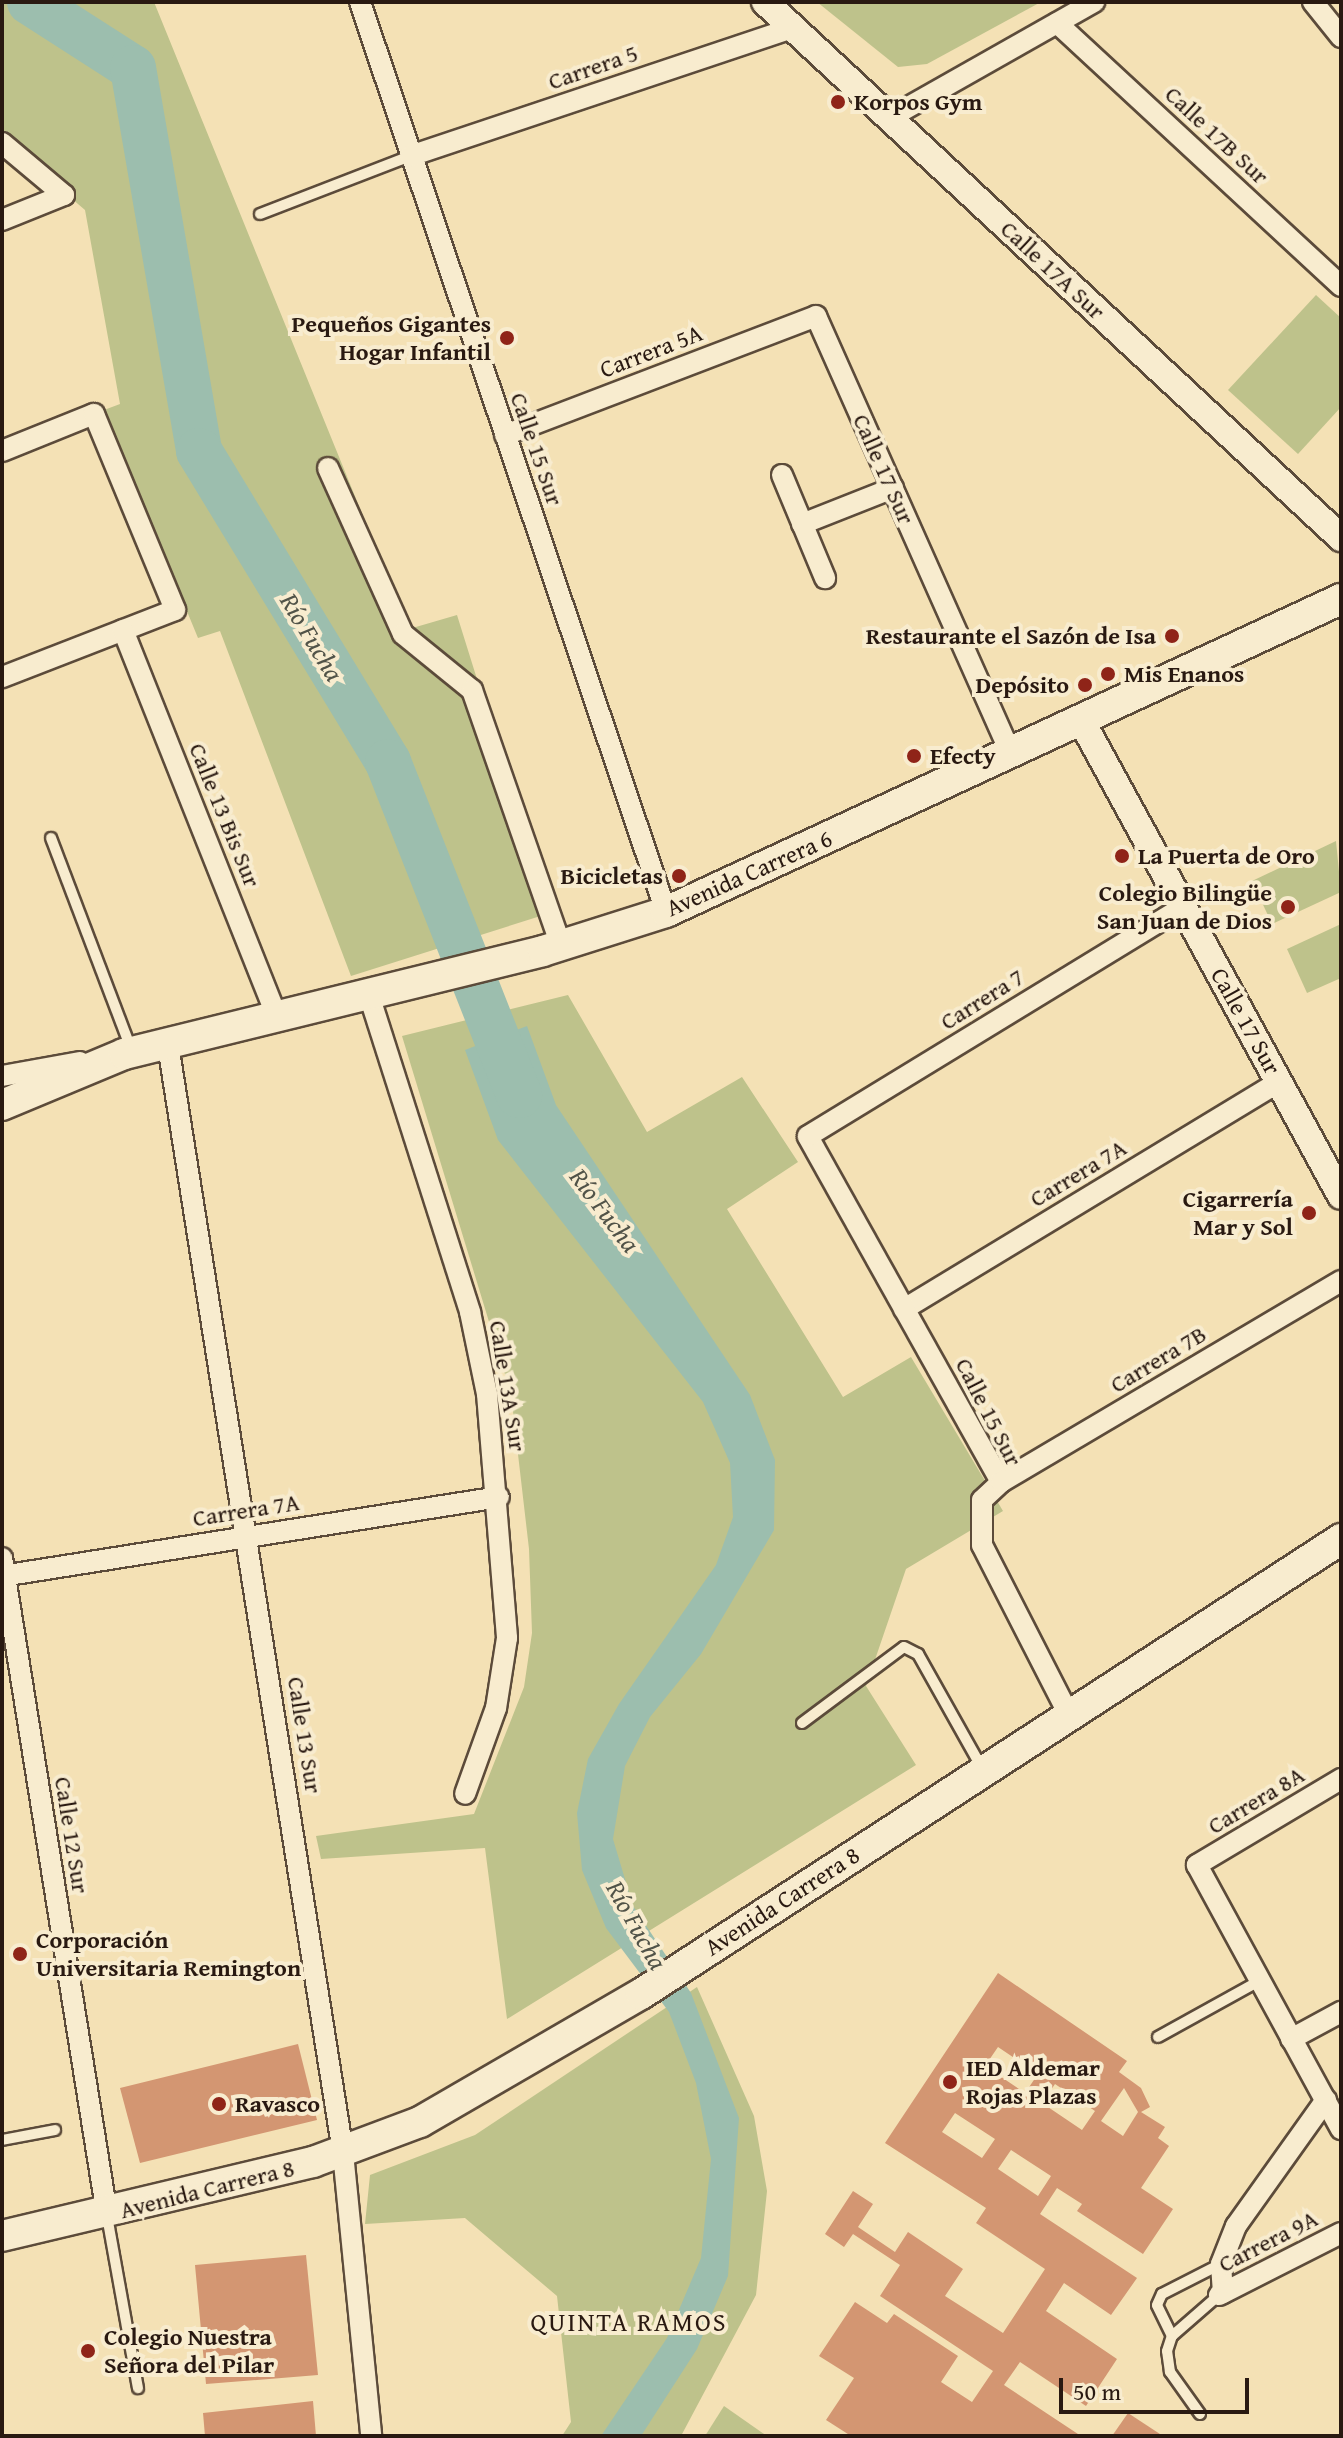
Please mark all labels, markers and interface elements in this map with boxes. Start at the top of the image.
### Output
street label: Carrera 5 [544,38,642,96]
street label: Calle 17B Sur [1159,80,1275,190]
place label: Korpos Gym [854,88,982,116]
marker: Korpos Gym [829,93,847,111]
street label: Calle 17A Sur [995,214,1111,326]
place label: Pequeños Gigantes Hogar Infantil [291,310,491,366]
street label: Carrera 5A [596,318,706,384]
marker: Pequeños Gigantes Hogar Infantil [498,329,516,347]
street label: Calle 15 Sur [504,389,570,509]
street label: Calle 17 Sur [847,410,921,528]
water label: Río Fucha [274,587,350,687]
place label: Restaurante el Sazón de Isa [866,622,1156,650]
marker: Restaurante el Sazón de Isa [1163,627,1181,645]
place label: Mis Enanos [1124,660,1244,688]
marker: Mis Enanos [1099,665,1117,683]
place label: Depósito [976,671,1069,699]
marker: Depósito [1076,676,1094,694]
street label: Calle 13 Bis Sur [183,739,267,891]
place label: Efecty [930,742,995,770]
marker: Efecty [905,747,923,765]
street label: Avenida Carrera 6 [662,824,836,922]
place label: La Puerta de Oro [1138,842,1315,870]
marker: La Puerta de Oro [1113,847,1131,865]
place label: Bicicletas [561,862,663,890]
marker: Bicicletas [670,867,688,885]
place label: Colegio Bilingüe San Juan de Dios [1097,879,1272,935]
marker: Colegio Bilingüe San Juan de Dios [1279,898,1297,916]
street label: Carrera 7 [935,962,1029,1036]
street label: Calle 17 Sur [1205,963,1287,1079]
street label: Carrera 7A [1025,1133,1131,1213]
water label: Río Fucha [563,1162,647,1258]
place label: Cigarrería Mar y Sol [1183,1185,1293,1241]
marker: Cigarrería Mar y Sol [1300,1204,1318,1222]
street label: Calle 13A Sur [483,1319,533,1453]
street label: Carrera 7B [1105,1319,1211,1399]
street label: Calle 15 Sur [950,1353,1028,1471]
street label: Carrera 7A [191,1487,301,1533]
street label: Calle 13 Sur [282,1675,328,1795]
street label: Carrera 8A [1203,1760,1309,1840]
street label: Calle 12 Sur [49,1775,95,1895]
street label: Avenida Carrera 8 [699,1840,865,1962]
water label: Río Fucha [600,1875,674,1975]
place label: Corporación Universitaria Remington [36,1926,301,1982]
marker: Corporación Universitaria Remington [11,1945,29,1963]
place label: IED Aldemar Rojas Plazas [966,2054,1100,2110]
marker: IED Aldemar Rojas Plazas [941,2073,959,2091]
place label: Ravasco [235,2090,320,2118]
marker: Ravasco [210,2095,228,2113]
street label: Avenida Carrera 8 [117,2153,297,2225]
street label: Carrera 9A [1214,2204,1322,2278]
district label: QUINTA RAMOS [531,2306,727,2338]
place label: Colegio Nuestra Señora del Pilar [104,2323,274,2379]
marker: Colegio Nuestra Señora del Pilar [79,2342,97,2360]
scale bar [1063,2362,1253,2412]
text: 50 m [1073,2374,1121,2409]

